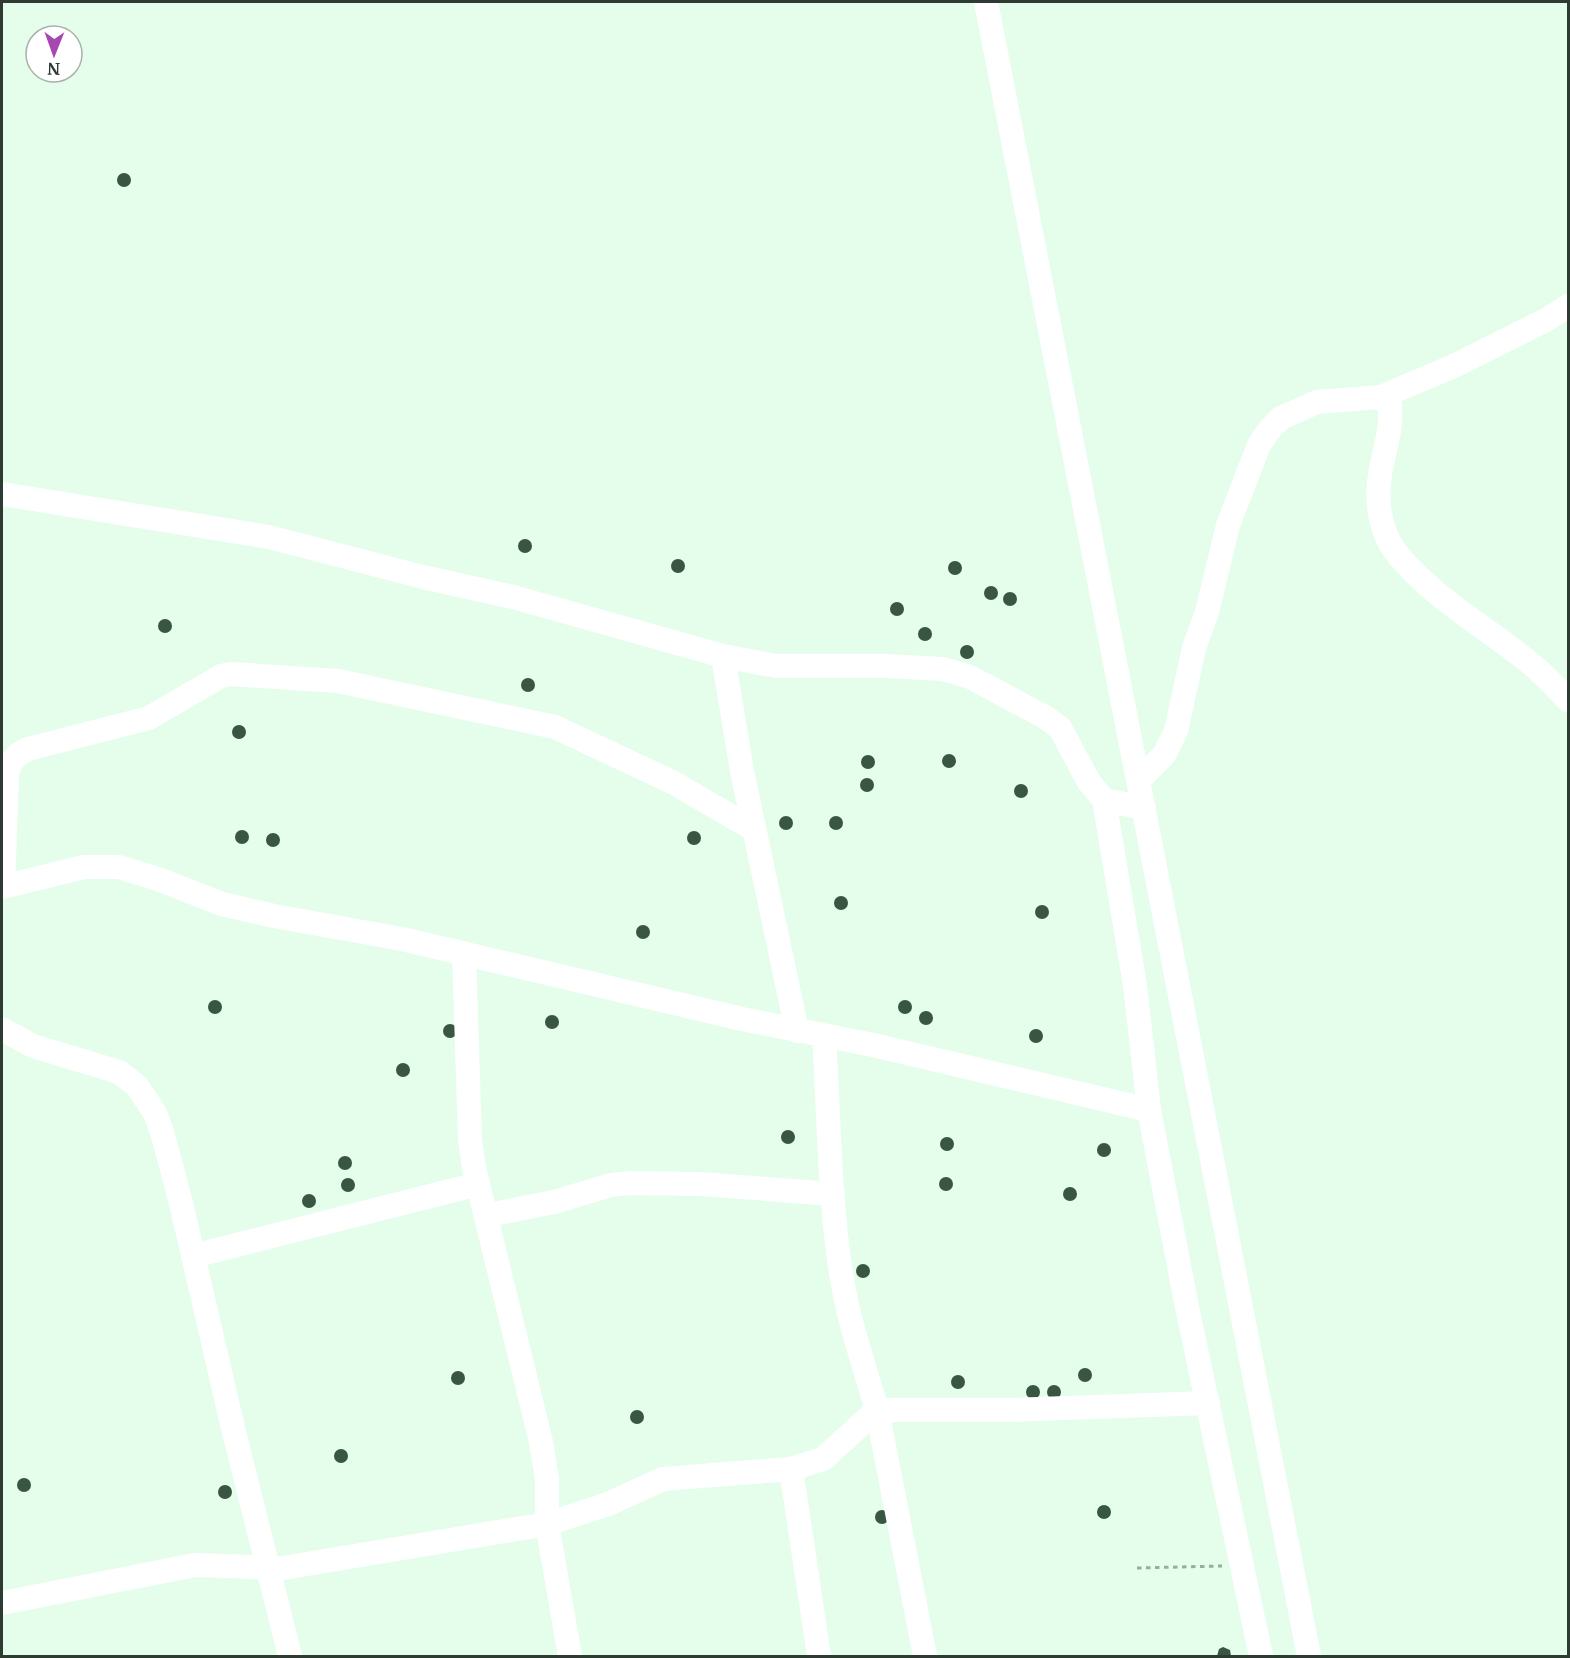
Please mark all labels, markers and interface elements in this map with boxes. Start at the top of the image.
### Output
north arrow [24,24,84,84]
text: N [47,59,60,79]

